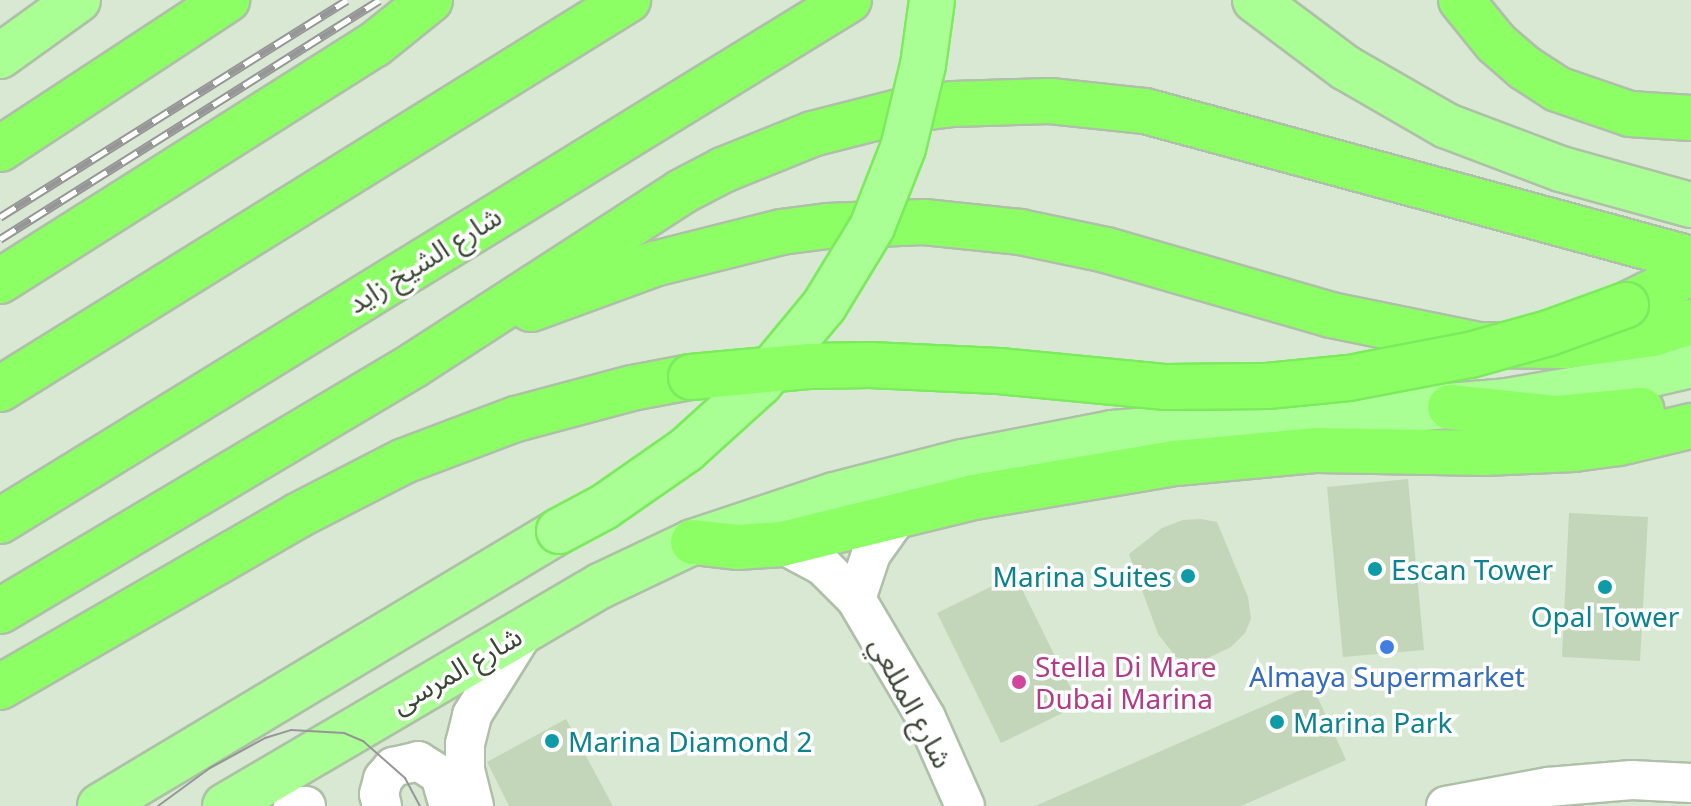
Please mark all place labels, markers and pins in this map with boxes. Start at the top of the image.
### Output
place label: Escan Tower [1391,552,1553,586]
place label: Marina Suites [993,559,1172,593]
marker: Escan Tower [1366,560,1384,578]
marker: Marina Suites [1179,567,1197,585]
marker: Opal Tower [1596,578,1614,596]
place label: Opal Tower [1531,599,1679,633]
marker: Almaya Supermarket [1378,638,1396,656]
place label: Stella Di Mare Dubai Marina [1035,649,1217,715]
place label: Almaya Supermarket [1249,659,1525,693]
marker: Stella Di Mare Dubai Marina [1010,673,1028,691]
place label: Marina Park [1293,705,1452,739]
marker: Marina Park [1268,713,1286,731]
place label: Marina Diamond 2 [568,724,812,758]
marker: Marina Diamond 2 [543,732,561,750]

